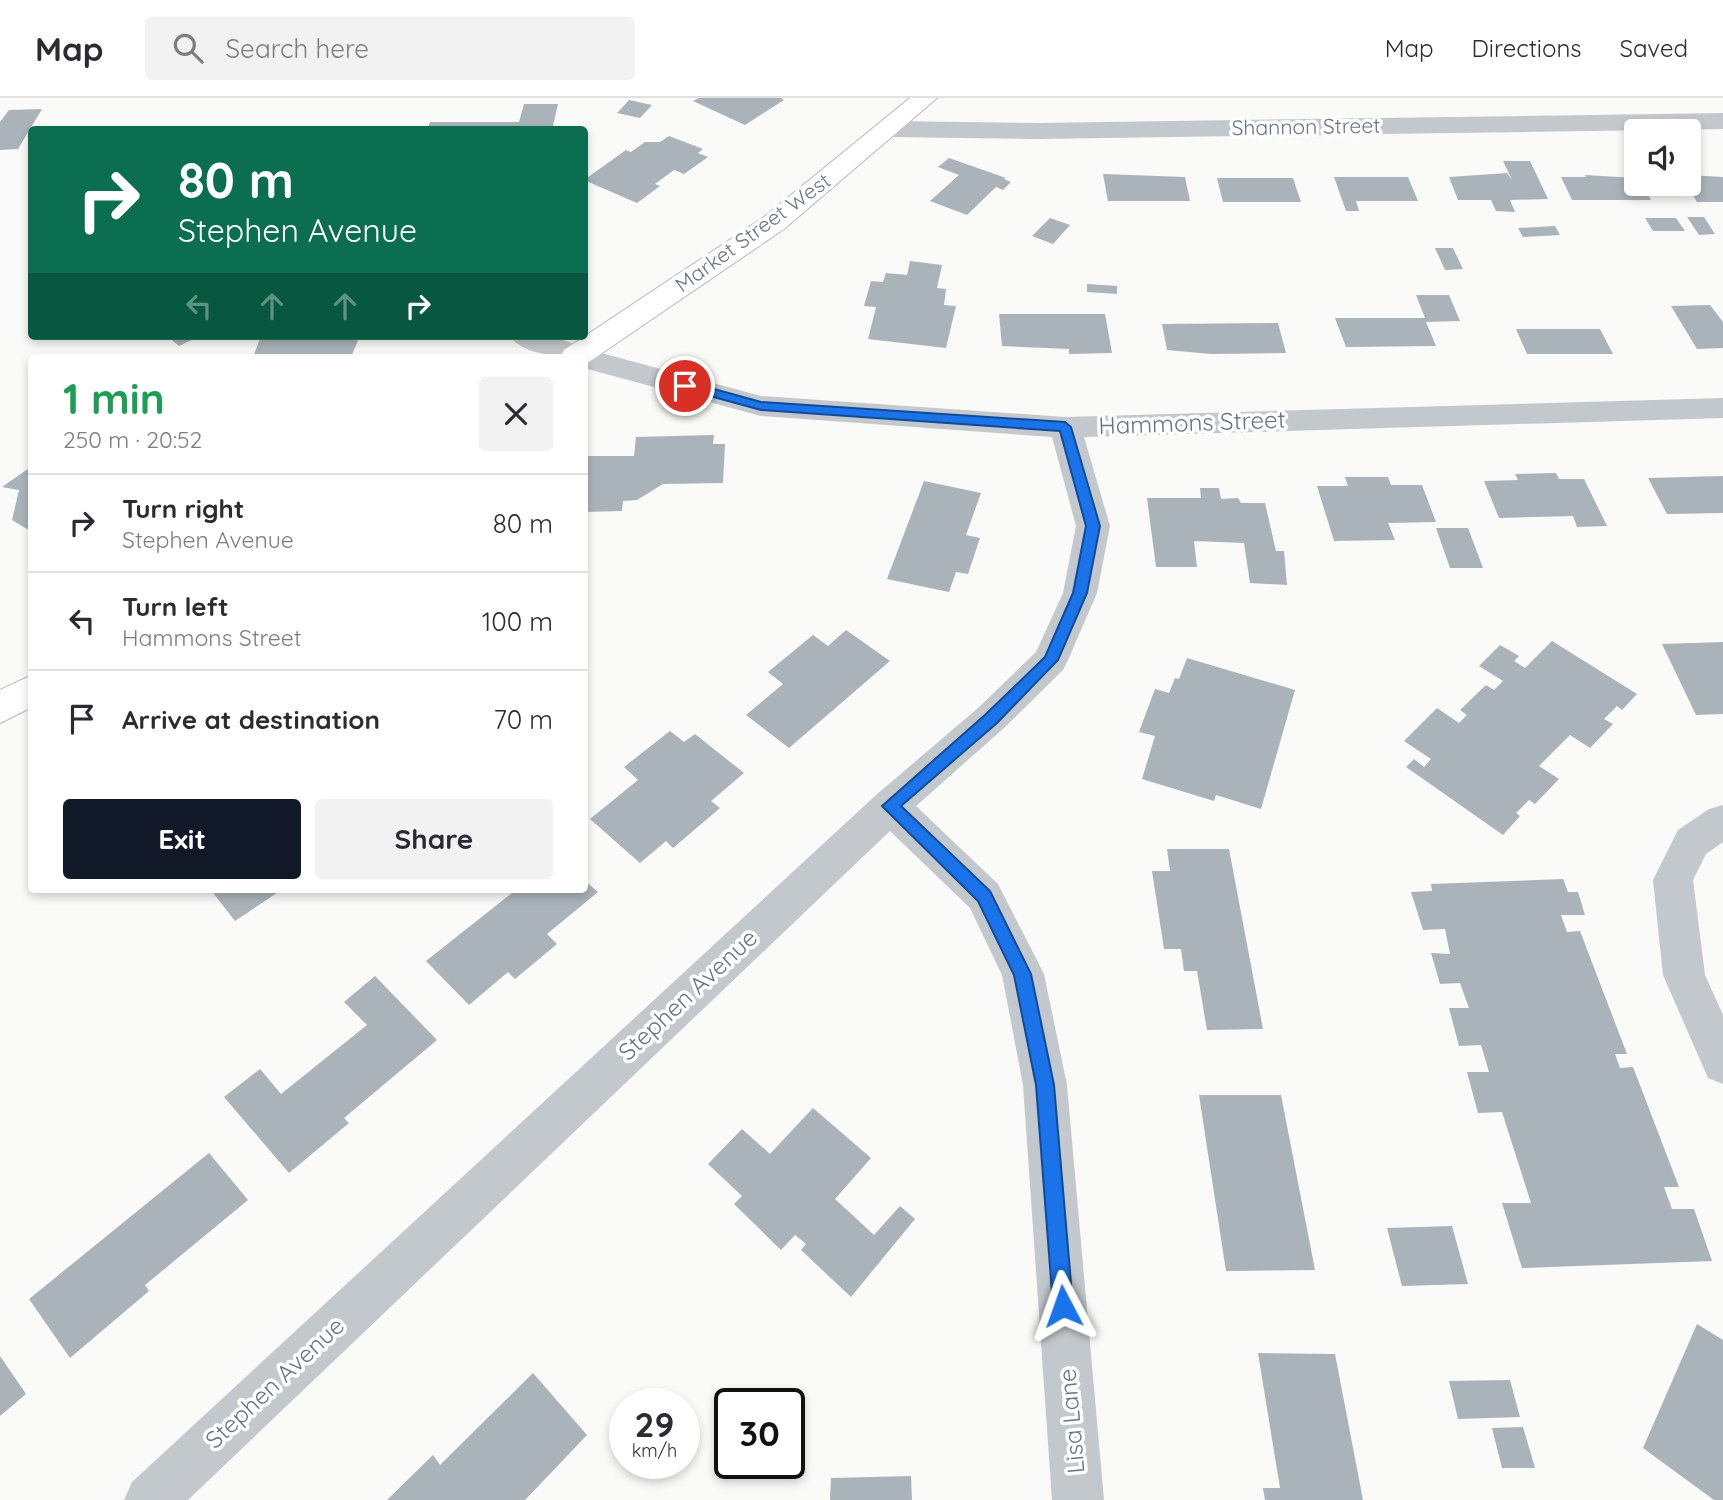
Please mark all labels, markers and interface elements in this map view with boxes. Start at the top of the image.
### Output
search box [145,17,635,80]
text: Map [35,28,103,69]
icon: search [169,29,207,67]
text: Search here [225,32,369,65]
text: Map [1385,33,1434,63]
text: Directions [1472,33,1582,63]
text: Saved [1620,33,1688,63]
street label: Shannon Street [1231,112,1381,140]
map controls [1624,119,1701,196]
button: sound [1624,119,1701,196]
text: 80 m [178,149,294,210]
icon: right [63,154,154,245]
street label: Market Street West [670,167,835,297]
text: Stephen Avenue [178,210,417,250]
icon: left [180,287,218,325]
icon: ahead [253,287,291,325]
icon: ahead [326,287,364,325]
icon: right [399,287,437,325]
pin [655,356,715,416]
icon: arrive [666,367,704,405]
text: 1 min [63,372,165,425]
button: close [479,377,553,451]
street label: Hammons Street [1098,404,1286,440]
text: 250 m · 20:52 [63,425,202,454]
text: Turn right [122,492,244,525]
icon: right [63,504,101,542]
text: 80 m [493,507,553,540]
text: Stephen Avenue [122,525,294,554]
text: Turn left [122,590,229,623]
icon: left [63,602,101,640]
text: 100 m [482,605,553,638]
text: Hammons Street [122,623,302,652]
icon: arrive [63,700,101,738]
text: Arrive at destination [122,703,380,736]
text: 70 m [493,703,553,736]
button: Exit [63,799,301,879]
button: Share [315,799,553,879]
street label: Stephen Avenue [612,922,763,1066]
position arrow [1026,1269,1100,1343]
street label: Stephen Avenue [199,1310,350,1454]
street label: Lisa Lane [1051,1367,1091,1475]
speed limit sign: 30 [714,1388,805,1479]
text: 29 [635,1402,674,1446]
text: km/h [632,1439,677,1462]

